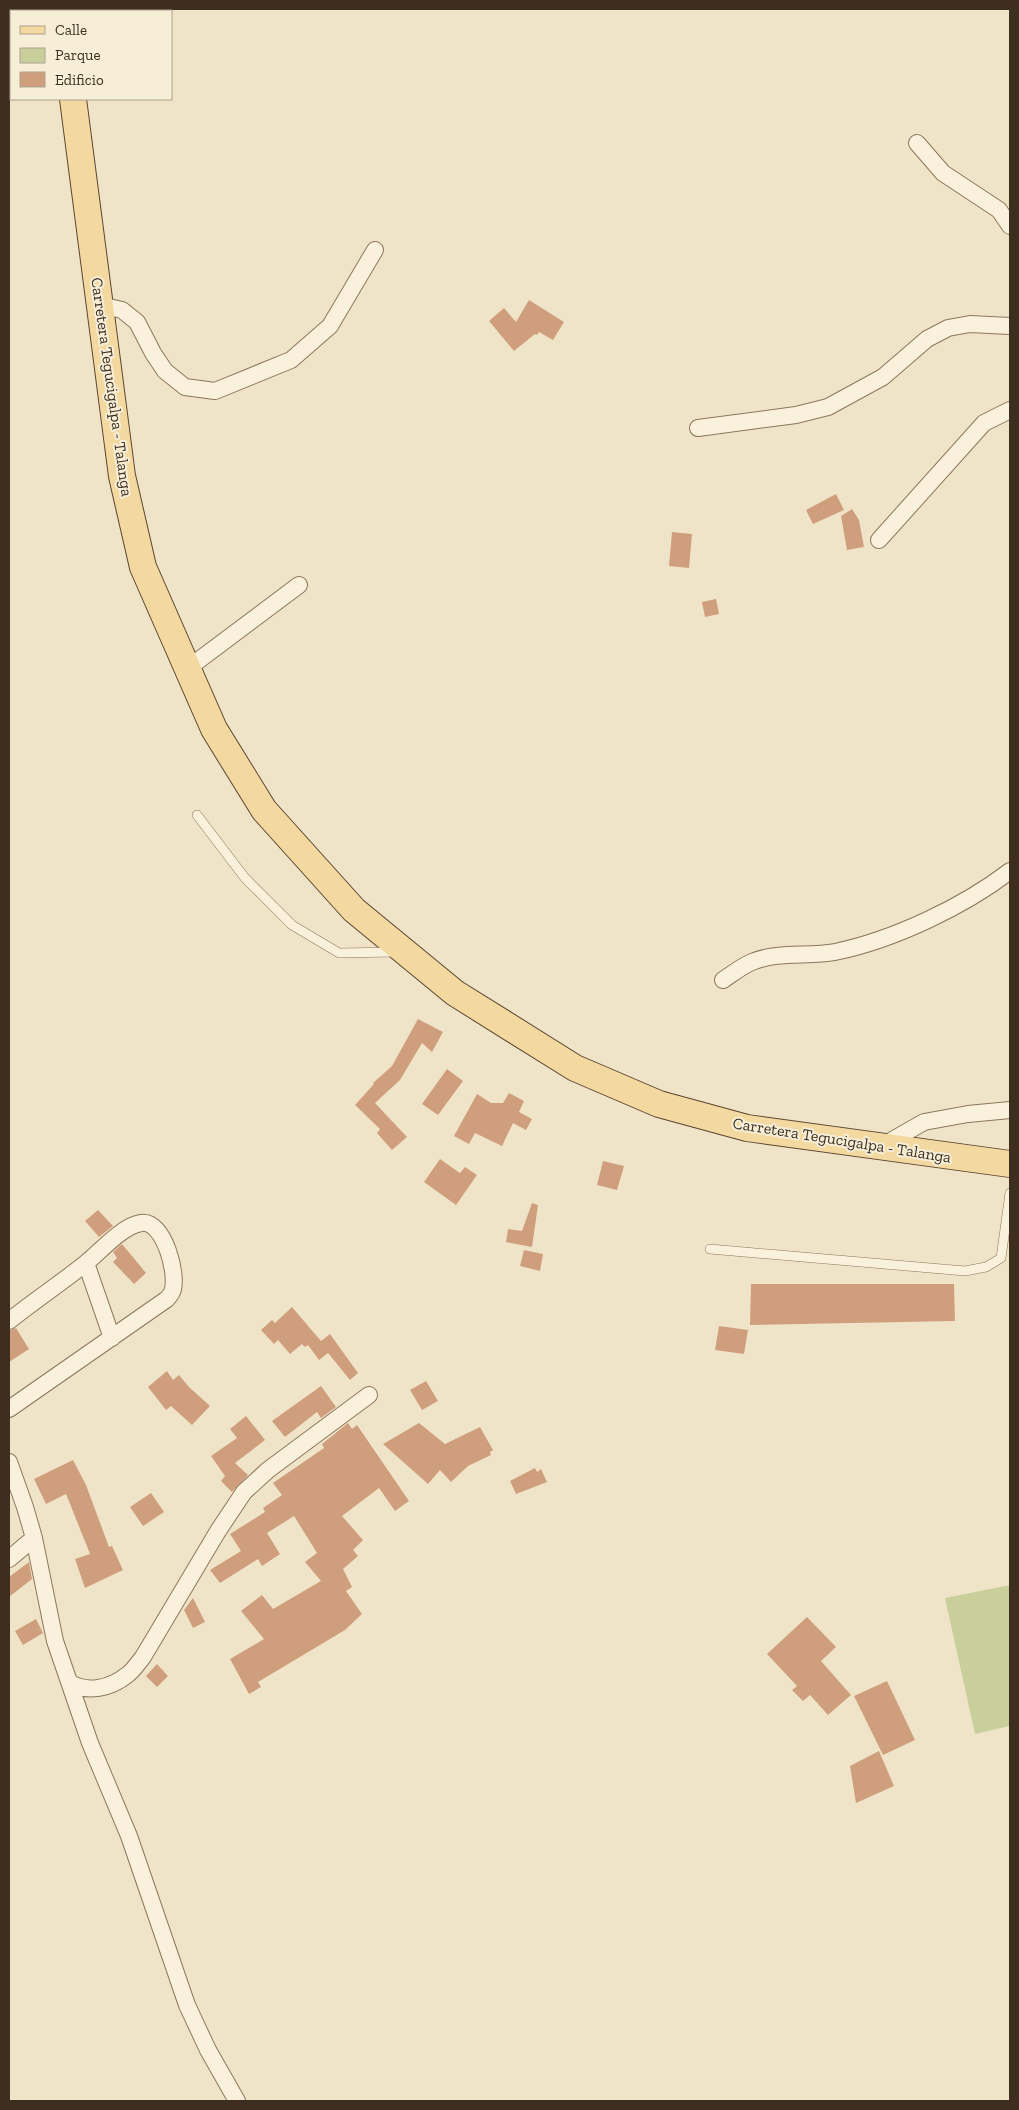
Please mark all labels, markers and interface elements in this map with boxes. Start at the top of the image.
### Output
legend [10,10,172,100]
text: Calle [55,21,87,39]
text: Parque [55,46,101,64]
text: Edificio [55,71,104,89]
street label: Carretera Tegucigalpa - Talanga [87,276,137,498]
street label: Carretera Tegucigalpa - Talanga [731,1113,953,1167]

